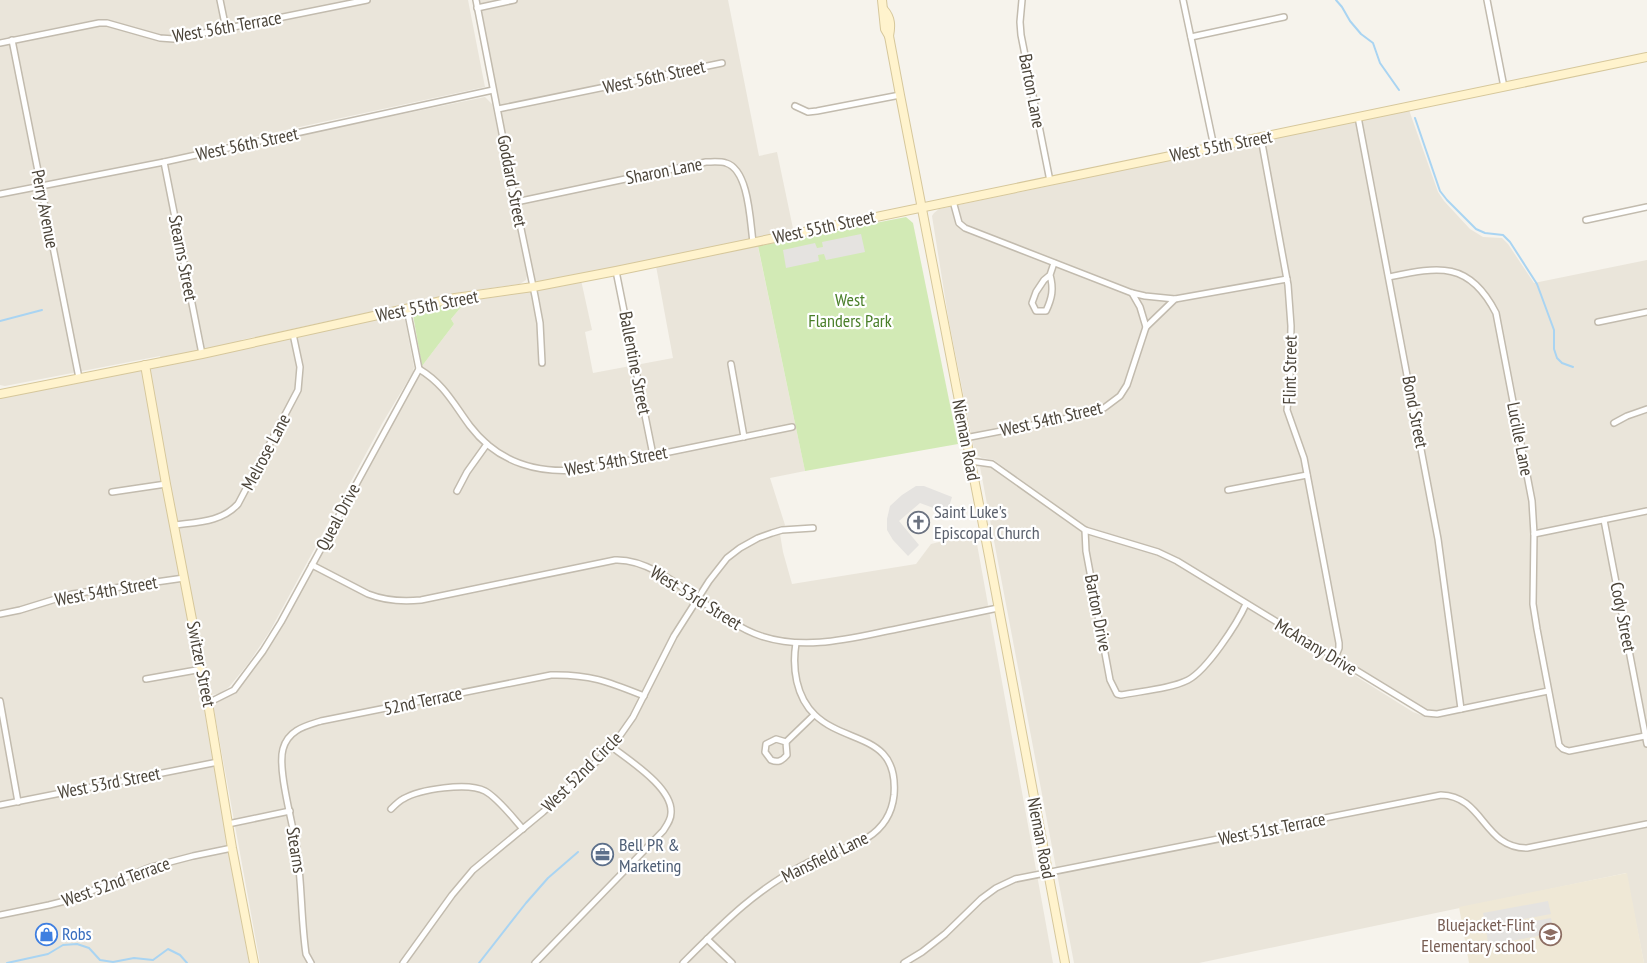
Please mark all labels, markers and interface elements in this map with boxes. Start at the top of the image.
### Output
street label: West 56th Terrace [171,6,283,47]
street label: Barton Lane [1014,52,1051,130]
street label: West 56th Street [601,54,707,99]
street label: West 56th Street [194,121,300,166]
street label: West 55th Street [1168,124,1274,167]
street label: Goddard Street [492,133,533,229]
street label: Sharon Lane [624,152,704,189]
street label: Perry Avenue [27,167,64,250]
street label: West 55th Street [771,204,877,249]
street label: Stearns Street [164,213,203,303]
street label: West 55th Street [374,284,480,327]
park label: West Flanders Park [808,288,892,332]
street label: Ballentine Street [614,309,657,417]
street label: Flint Street [1277,335,1302,405]
street label: Bond Street [1397,374,1434,450]
street label: West 54th Street [998,396,1104,441]
street label: Nieman Road [947,397,986,483]
street label: Lucille Lane [1502,400,1539,478]
street label: Melrose Lane [236,410,295,494]
street label: West 54th Street [563,440,669,481]
street label: Queal Drive [310,479,365,554]
place label: Saint Luke's Episcopal Church [934,500,1040,544]
church icon: Saint Luke's Episcopal Church [906,510,930,534]
street label: West 53rd Street [646,560,746,635]
street label: West 54th Street [53,570,159,611]
street label: Barton Drive [1080,572,1117,653]
street label: Cody Street [1605,580,1642,654]
street label: McAnany Drive [1271,613,1362,680]
street label: Switzer Street [182,619,221,709]
street label: 52nd Terrace [382,681,464,720]
street label: West 52nd Circle [537,727,627,817]
street label: West 53rd Street [56,761,162,804]
street label: Nieman Road [1022,795,1061,881]
street label: West 51st Terrace [1216,807,1327,850]
street label: Stearns [282,825,311,874]
street label: Mansfield Lane [778,826,872,887]
place label: Bell PR & Marketing [619,833,681,877]
office icon: Bell PR & Marketing [591,843,615,867]
street label: West 52nd Terrace [59,851,173,912]
place label: Bluejacket-Flint Elementary school [1421,913,1536,957]
shop icon: Robs [34,922,58,946]
place label: Robs [62,922,92,945]
school or university icon: Bluejacket-Flint Elementary school [1539,923,1563,947]

